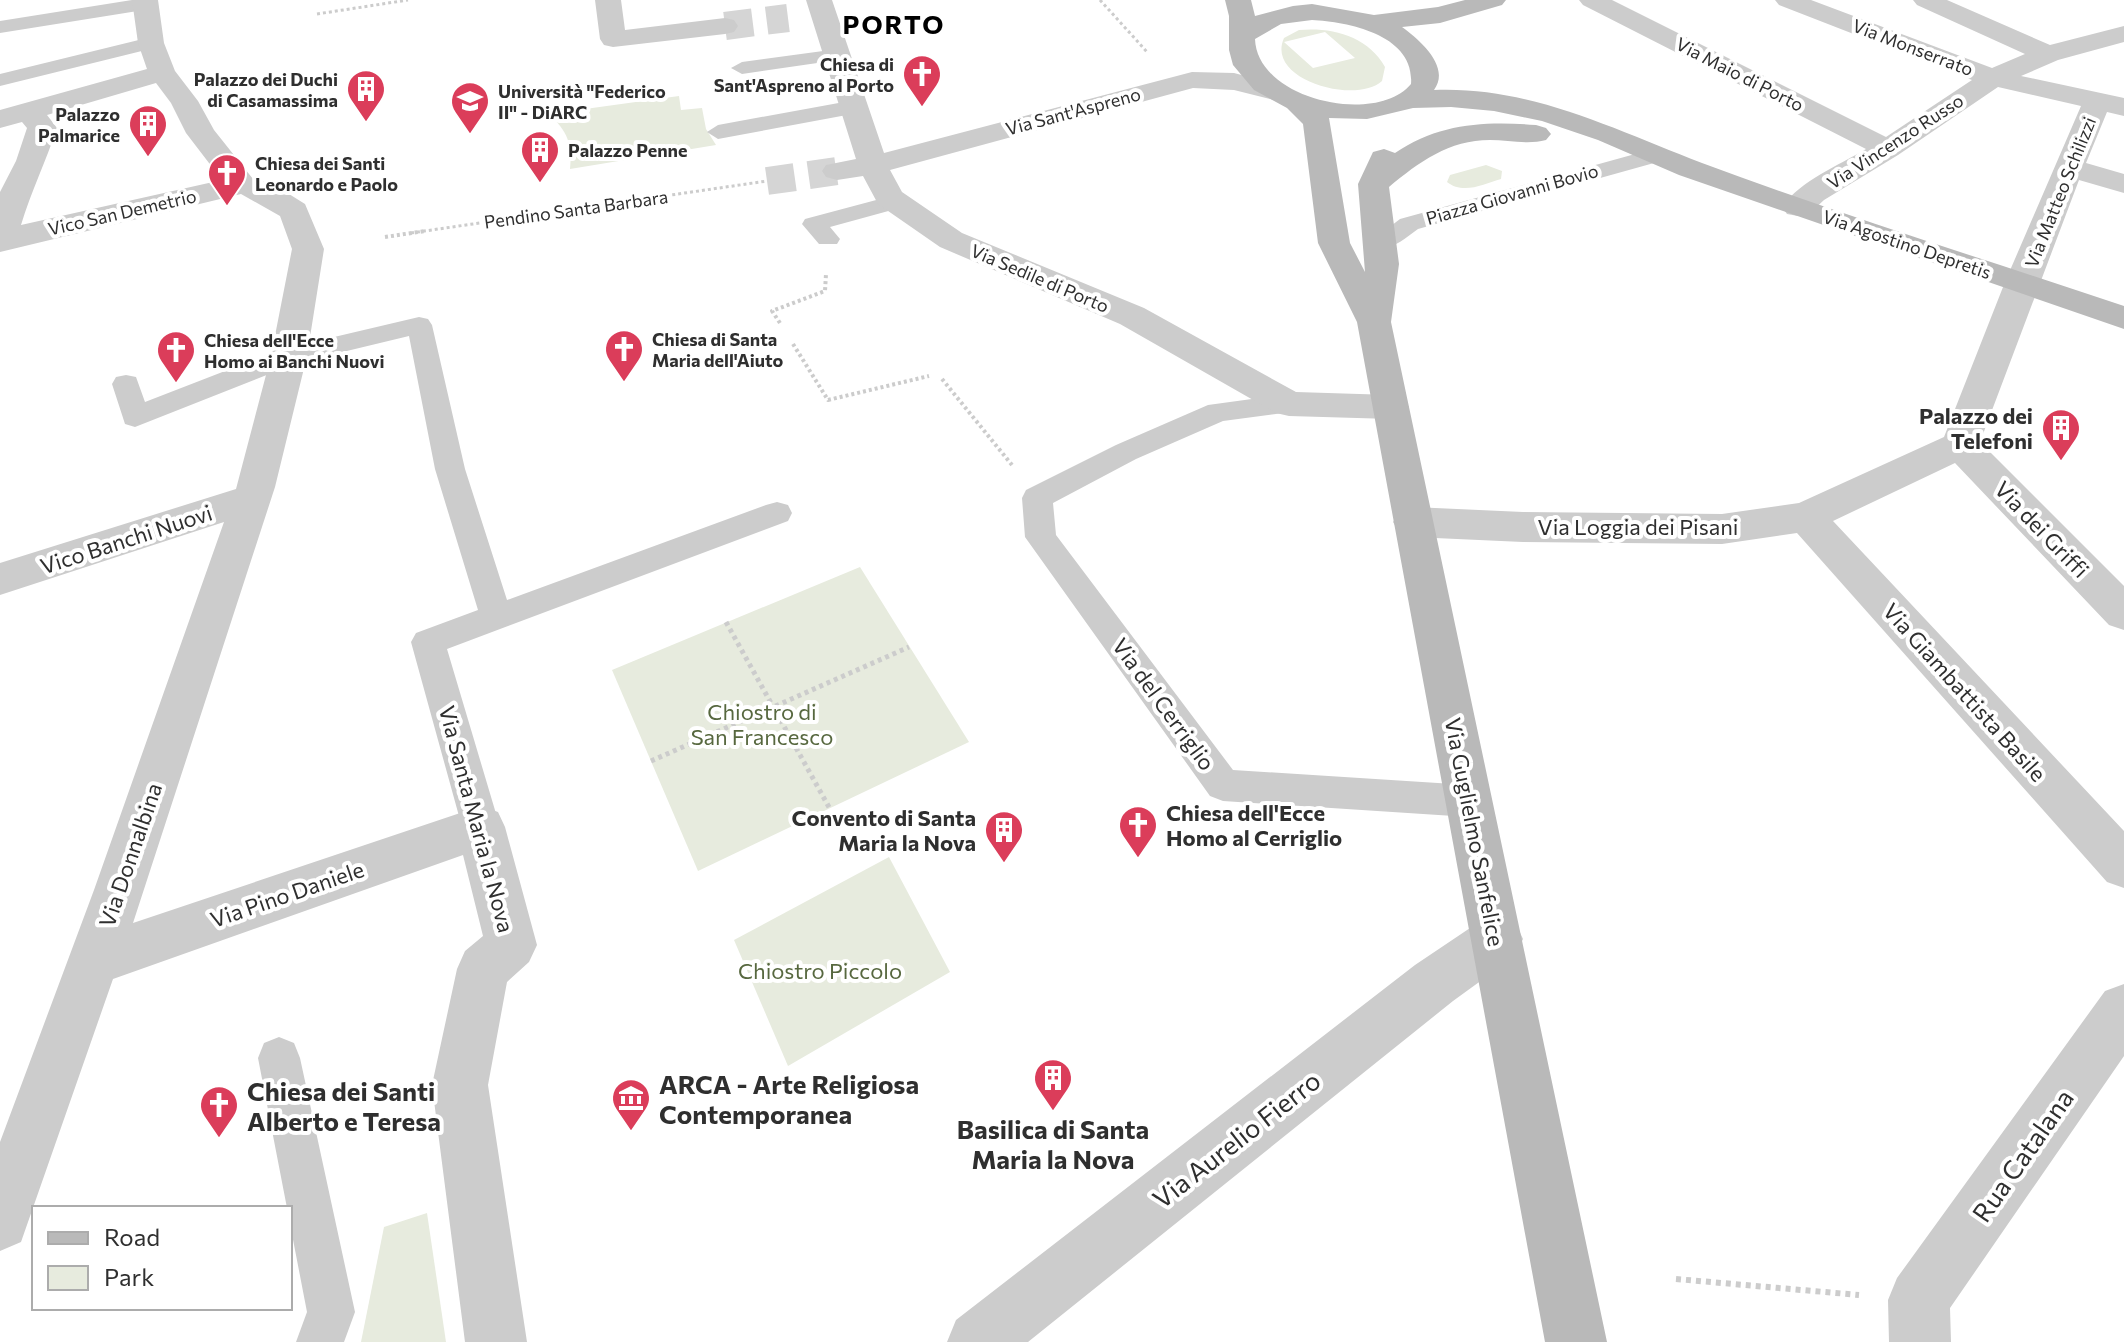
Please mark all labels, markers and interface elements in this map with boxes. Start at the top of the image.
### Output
district label: PORTO [843,8,945,39]
street label: Via Monserrato [1850,14,1976,80]
street label: Via Maio di Porto [1672,32,1808,116]
place label: Chiesa di Sant'Aspreno al Porto [714,53,894,96]
church icon: Chiesa di Sant'Aspreno al Porto [901,53,943,108]
place label: Palazzo dei Duchi di Casamassima [194,68,338,111]
building icon: Palazzo dei Duchi di Casamassima [345,68,387,123]
school or university icon: Università "Federico II" - DiARC [449,80,491,135]
place label: Università "Federico II" - DiARC [498,80,666,123]
street label: Via Sant'Aspreno [1003,82,1143,140]
street label: Via Vincenzo Russo [1823,89,1967,193]
place label: Palazzo Palmarice [38,103,120,146]
building icon: Palazzo Palmarice [127,103,169,158]
street label: Via Matteo Schilizzi [2020,113,2100,271]
building icon: Palazzo Penne [519,129,561,184]
place label: Palazzo Penne [568,139,687,161]
church icon: Chiesa dei Santi Leonardo e Paolo [206,152,248,207]
place label: Chiesa dei Santi Leonardo e Paolo [255,152,398,195]
street label: Piazza Giovanni Bovio [1423,159,1601,229]
street label: Vico San Demetrio [46,184,198,240]
street label: Pendino Santa Barbara [483,185,669,233]
street label: Via Agostino Depretis [1820,205,1994,283]
street label: Via Sedile di Porto [968,239,1112,317]
church icon: Chiesa di Santa Maria dell'Aiuto [603,328,645,383]
place label: Chiesa di Santa Maria dell'Aiuto [652,328,784,371]
church icon: Chiesa dell'Ecce Homo ai Banchi Nuovi [155,329,197,384]
place label: Chiesa dell'Ecce Homo ai Banchi Nuovi [204,329,384,372]
place label: Palazzo dei Telefoni [1919,402,2033,454]
building icon: Palazzo dei Telefoni [2040,407,2082,462]
street label: Via dei Griffi [1989,475,2095,583]
street label: Vico Banchi Nuovi [37,498,215,580]
street label: Via Loggia dei Pisani [1538,513,1738,540]
street label: Via Giambattista Basile [1878,597,2052,787]
street label: Via del Cerriglio [1107,633,1221,775]
park label: Chiostro di San Francesco [691,698,833,750]
street label: Via Santa Maria la Nova [434,703,520,935]
street label: Via Guglielmo Sanfelice [1440,715,1510,949]
street label: Via Donnalbina [93,779,167,931]
place label: Chiesa dell'Ecce Homo al Cerriglio [1166,799,1342,851]
place label: Convento di Santa Maria la Nova [791,804,976,856]
church icon: Chiesa dell'Ecce Homo al Cerriglio [1117,804,1159,859]
building icon: Convento di Santa Maria la Nova [983,809,1025,864]
street label: Via Pino Daniele [207,855,367,933]
park label: Chiostro Piccolo [738,957,902,984]
building icon: Basilica di Santa Maria la Nova [1032,1057,1074,1112]
street label: Via Aurelio Fierro [1146,1064,1326,1214]
place label: ARCA - Arte Religiosa Contemporanea [659,1068,919,1129]
place label: Chiesa dei Santi Alberto e Teresa [247,1075,441,1136]
museum icon: ARCA - Arte Religiosa Contemporanea [610,1077,652,1132]
street label: Rua Catalana [1965,1083,2079,1227]
church icon: Chiesa dei Santi Alberto e Teresa [198,1084,240,1139]
place label: Basilica di Santa Maria la Nova [957,1113,1149,1174]
legend [32,1206,292,1310]
text: Road [104,1222,160,1251]
text: Park [104,1262,154,1291]

